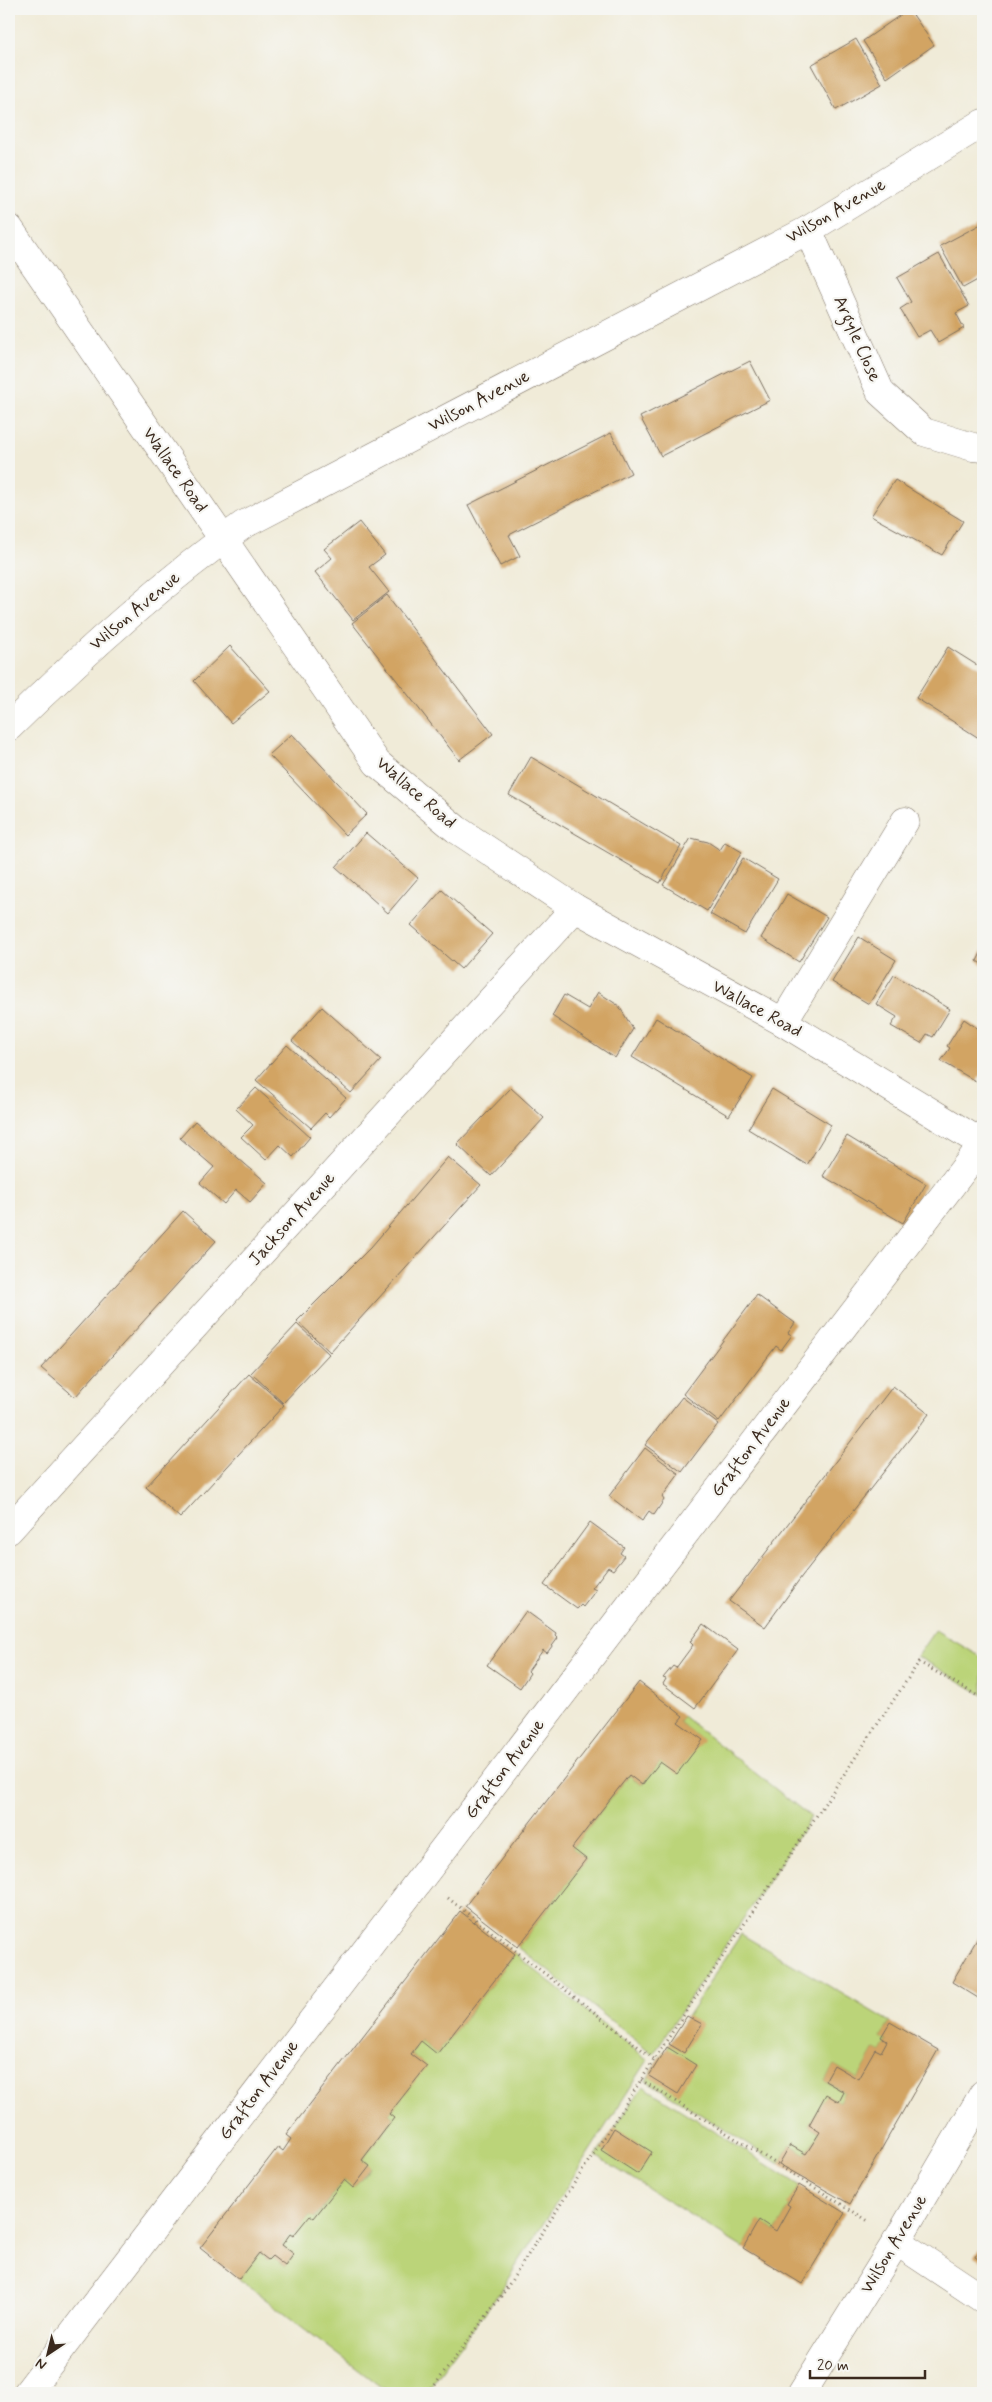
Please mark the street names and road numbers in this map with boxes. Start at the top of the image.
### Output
street label: Wilson Avenue [782,173,890,249]
street label: Argyle Close [825,292,887,387]
street label: Wilson Avenue [424,364,534,438]
street label: Wallace Road [137,423,213,517]
street label: Wilson Avenue [85,566,185,656]
street label: Wallace Road [371,751,461,835]
street label: Wallace Road [708,974,806,1044]
street label: Jackson Avenue [243,1167,341,1271]
street label: Grafton Avenue [705,1392,797,1502]
street label: Grafton Avenue [459,1714,551,1824]
street label: Grafton Avenue [213,2035,305,2145]
street label: Wilson Avenue [855,2190,933,2298]

